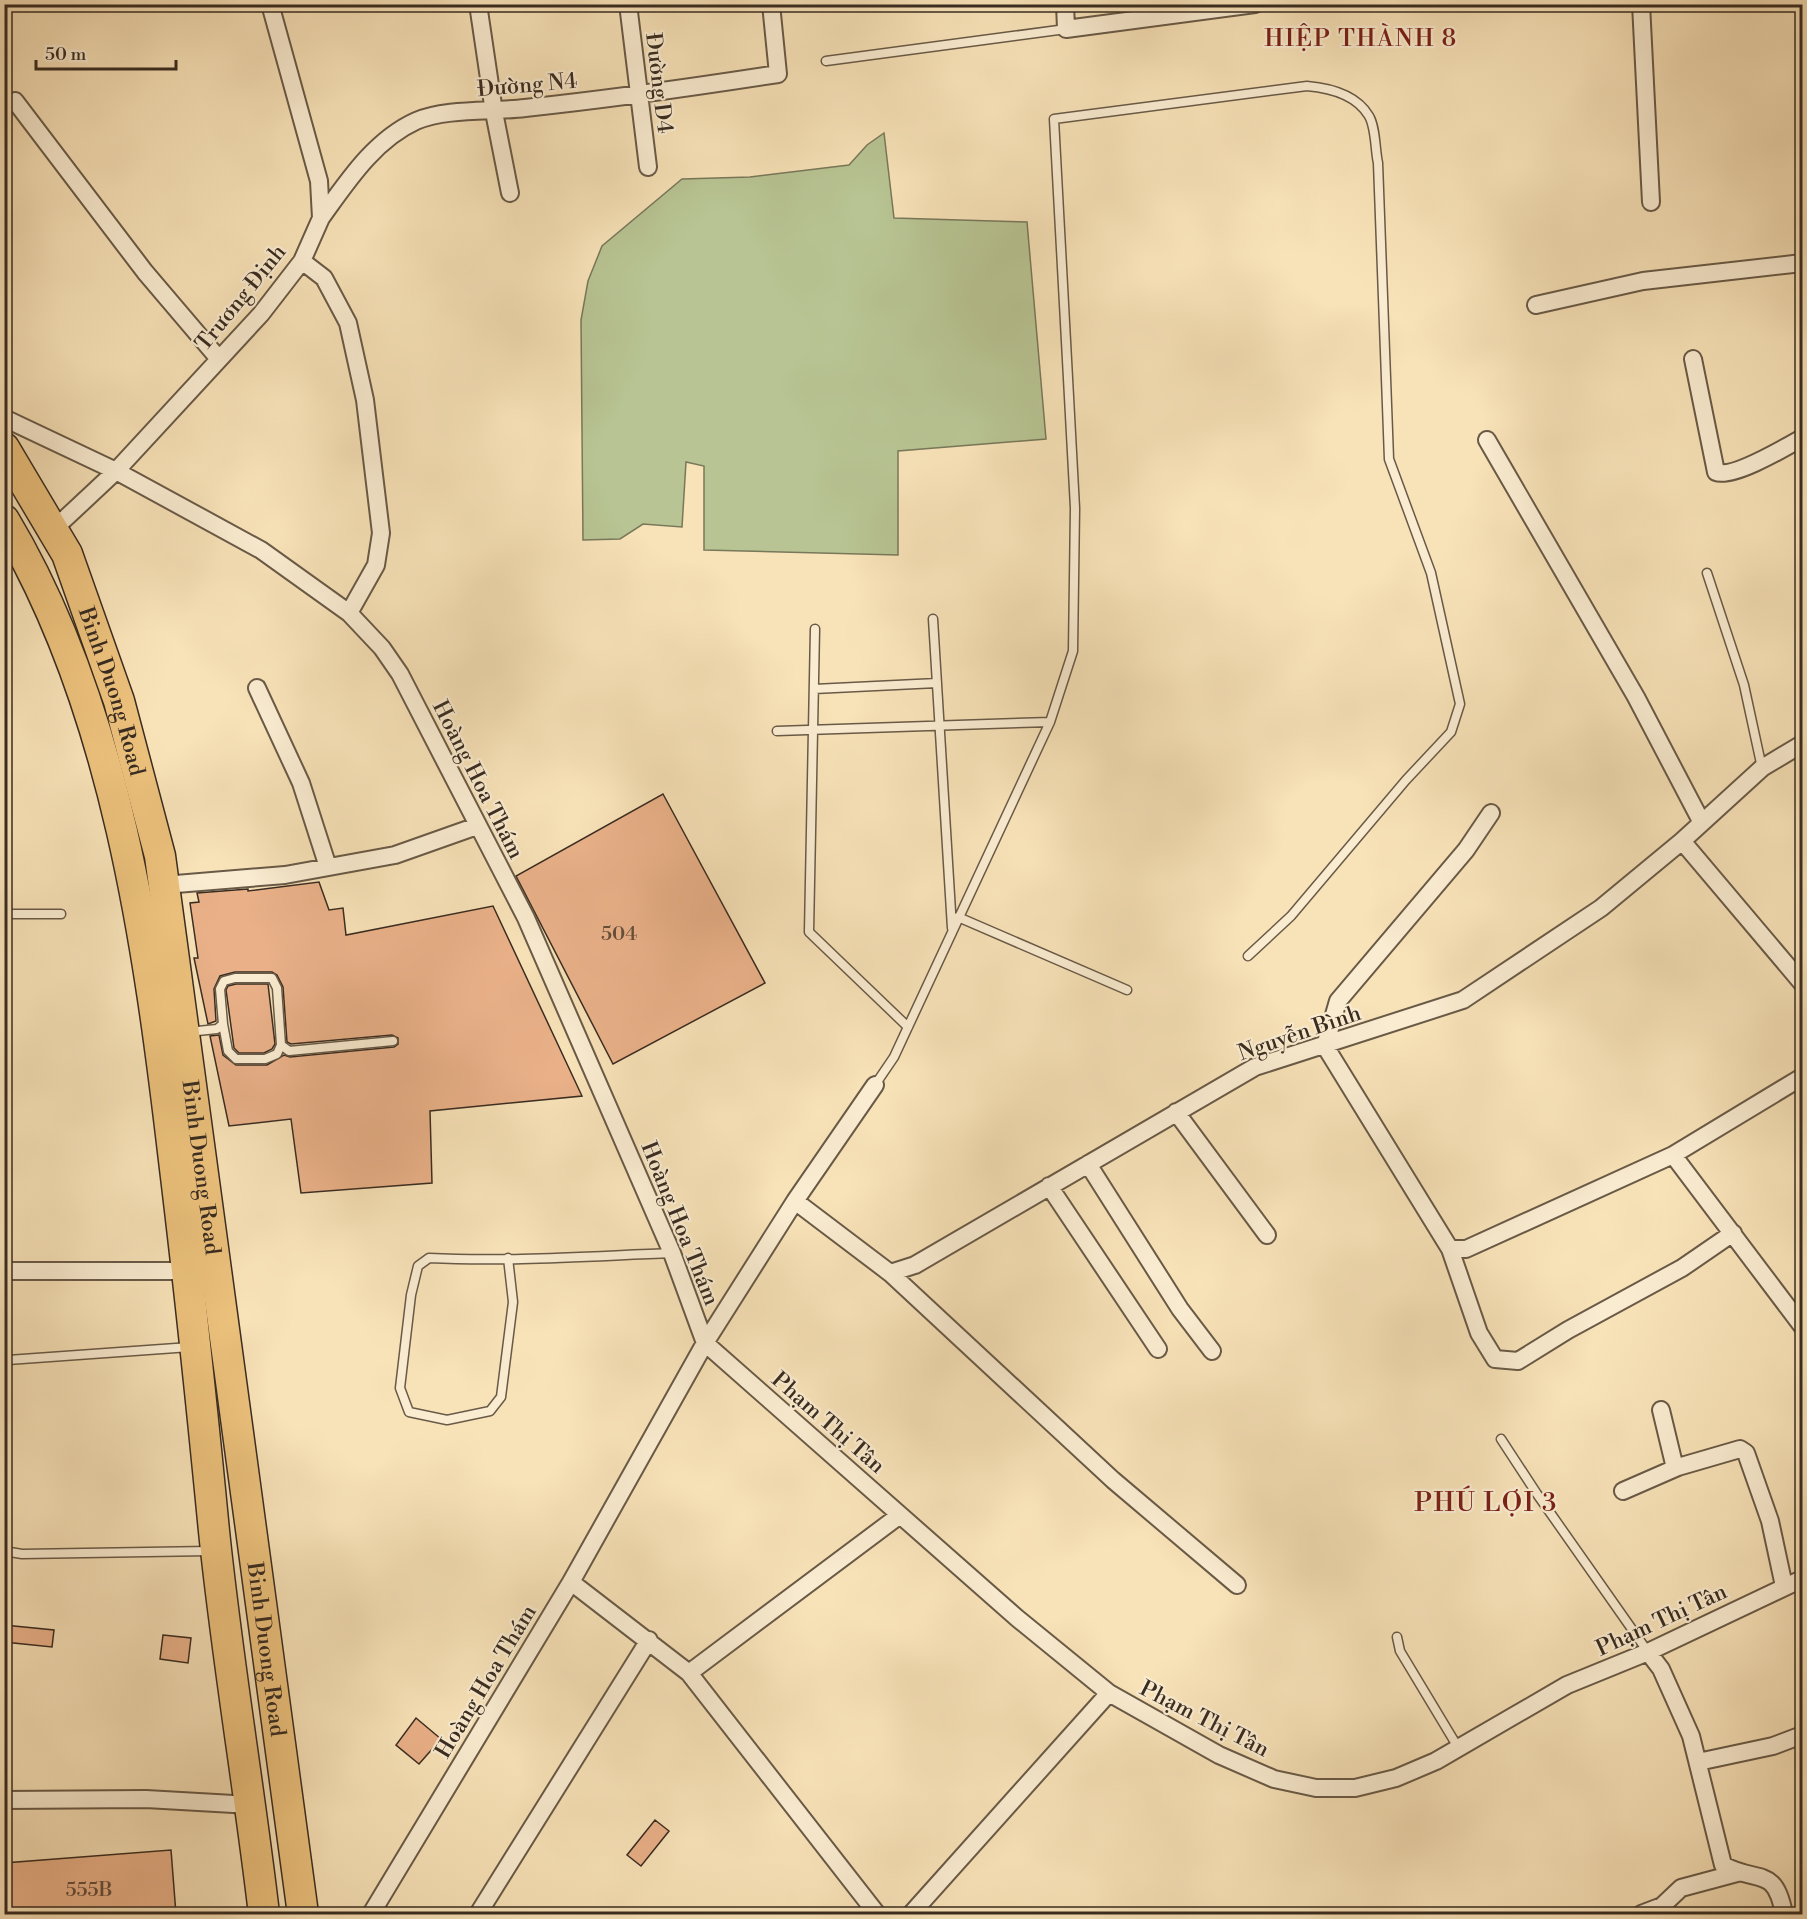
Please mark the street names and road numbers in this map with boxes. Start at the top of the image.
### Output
street label: Đường D4 [639,31,678,135]
street label: Đường N4 [476,68,578,103]
street label: Trương Định [190,239,292,357]
street label: Binh Duong Road [71,603,150,779]
street label: Hoàng Hoa Thám [426,696,529,864]
street label: Nguyễn Bình [1234,1000,1365,1067]
street label: Binh Duong Road [175,1078,226,1257]
street label: Hoàng Hoa Thám [634,1138,725,1309]
street label: Phạm Thị Tân [766,1367,890,1480]
street label: Binh Duong Road [240,1560,291,1739]
street label: Phạm Thị Tân [1592,1578,1731,1662]
street label: Hoàng Hoa Thám [430,1600,543,1763]
street label: Phạm Thị Tân [1135,1675,1273,1763]

